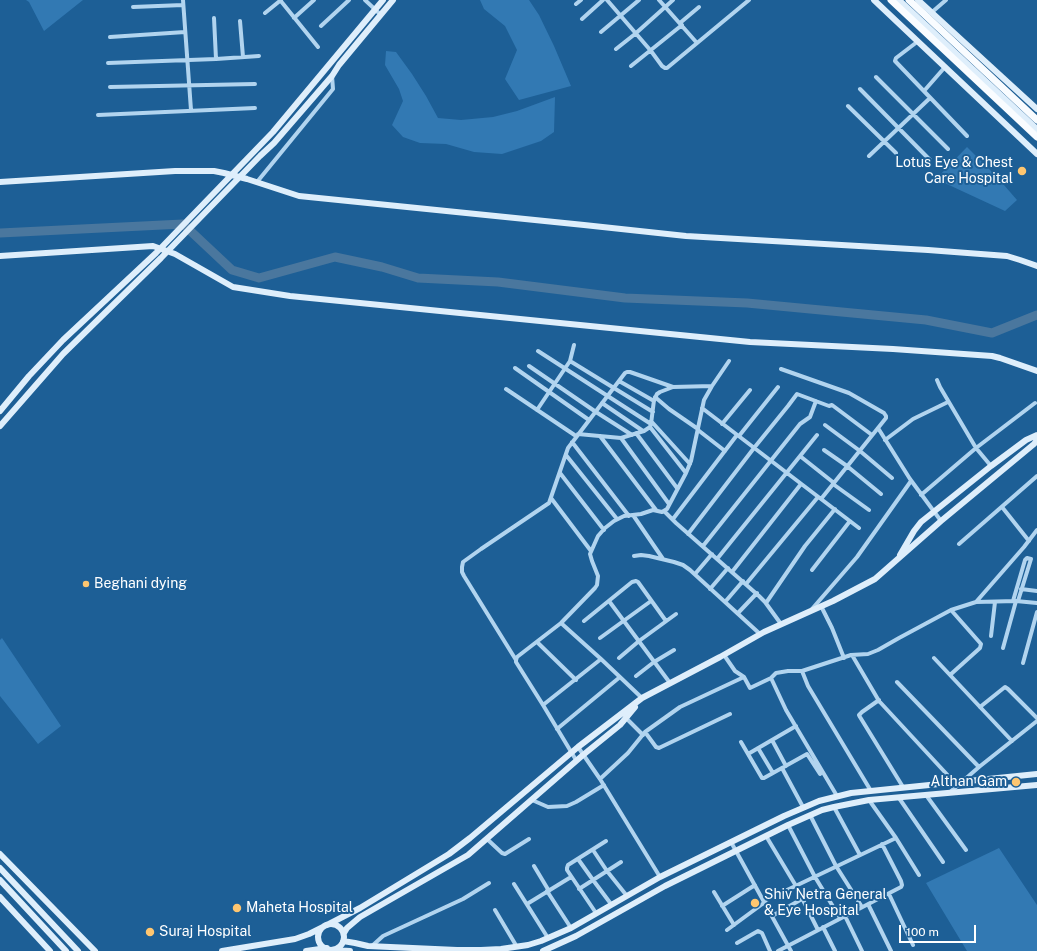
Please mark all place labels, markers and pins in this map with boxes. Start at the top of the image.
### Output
place label: Lotus Eye & Chest Care Hospital [895,155,1013,188]
marker: Lotus Eye & Chest Care Hospital [1016,165,1028,177]
place label: Beghani dying [94,576,187,592]
marker: Beghani dying [81,579,91,589]
place label: Althan Gam [931,774,1007,790]
marker: Althan Gam [1010,776,1022,788]
place label: Shiv Netra General & Eye Hospital [764,887,887,920]
marker: Shiv Netra General & Eye Hospital [749,897,761,909]
place label: Maheta Hospital [246,900,353,916]
marker: Maheta Hospital [231,902,243,914]
place label: Suraj Hospital [159,924,251,940]
marker: Suraj Hospital [144,926,156,938]

